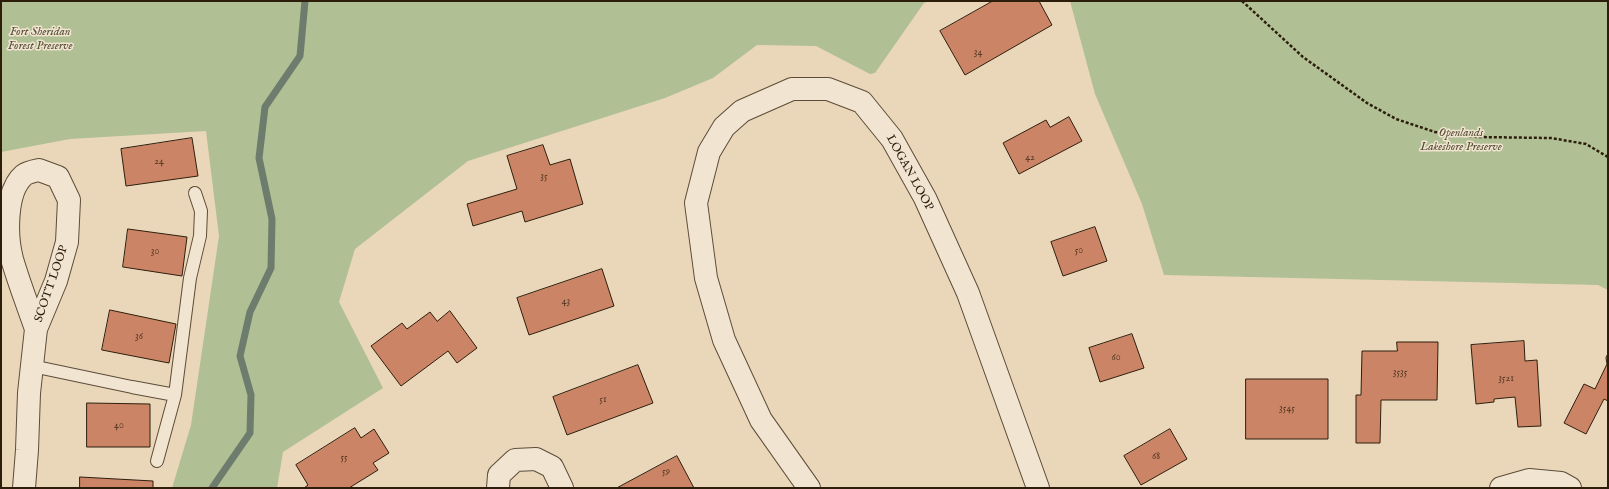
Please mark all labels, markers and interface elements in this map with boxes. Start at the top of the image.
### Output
park label: Fort Sheridan Forest Preserve [8,26,72,54]
house number: 34 [974,47,982,59]
park label: Openlands Lakeshore Preserve [1420,127,1502,155]
street label: LOGAN LOOP [882,133,936,213]
house number: 42 [1025,152,1035,164]
house number: 24 [154,156,164,168]
house number: 35 [540,171,548,183]
street label: SCOTT LOOP [32,244,72,324]
house number: 50 [1075,245,1083,257]
house number: 30 [151,246,159,258]
house number: 43 [562,296,570,308]
house number: 36 [135,331,143,343]
house number: 60 [1111,352,1121,364]
house number: 3535 [1393,367,1407,379]
house number: 3521 [1498,373,1514,385]
house number: 51 [599,394,607,406]
house number: 3545 [1279,403,1295,415]
house number: 40 [114,420,124,432]
house number: 68 [1152,451,1160,463]
house number: 55 [340,452,348,464]
house number: 59 [662,466,670,478]

